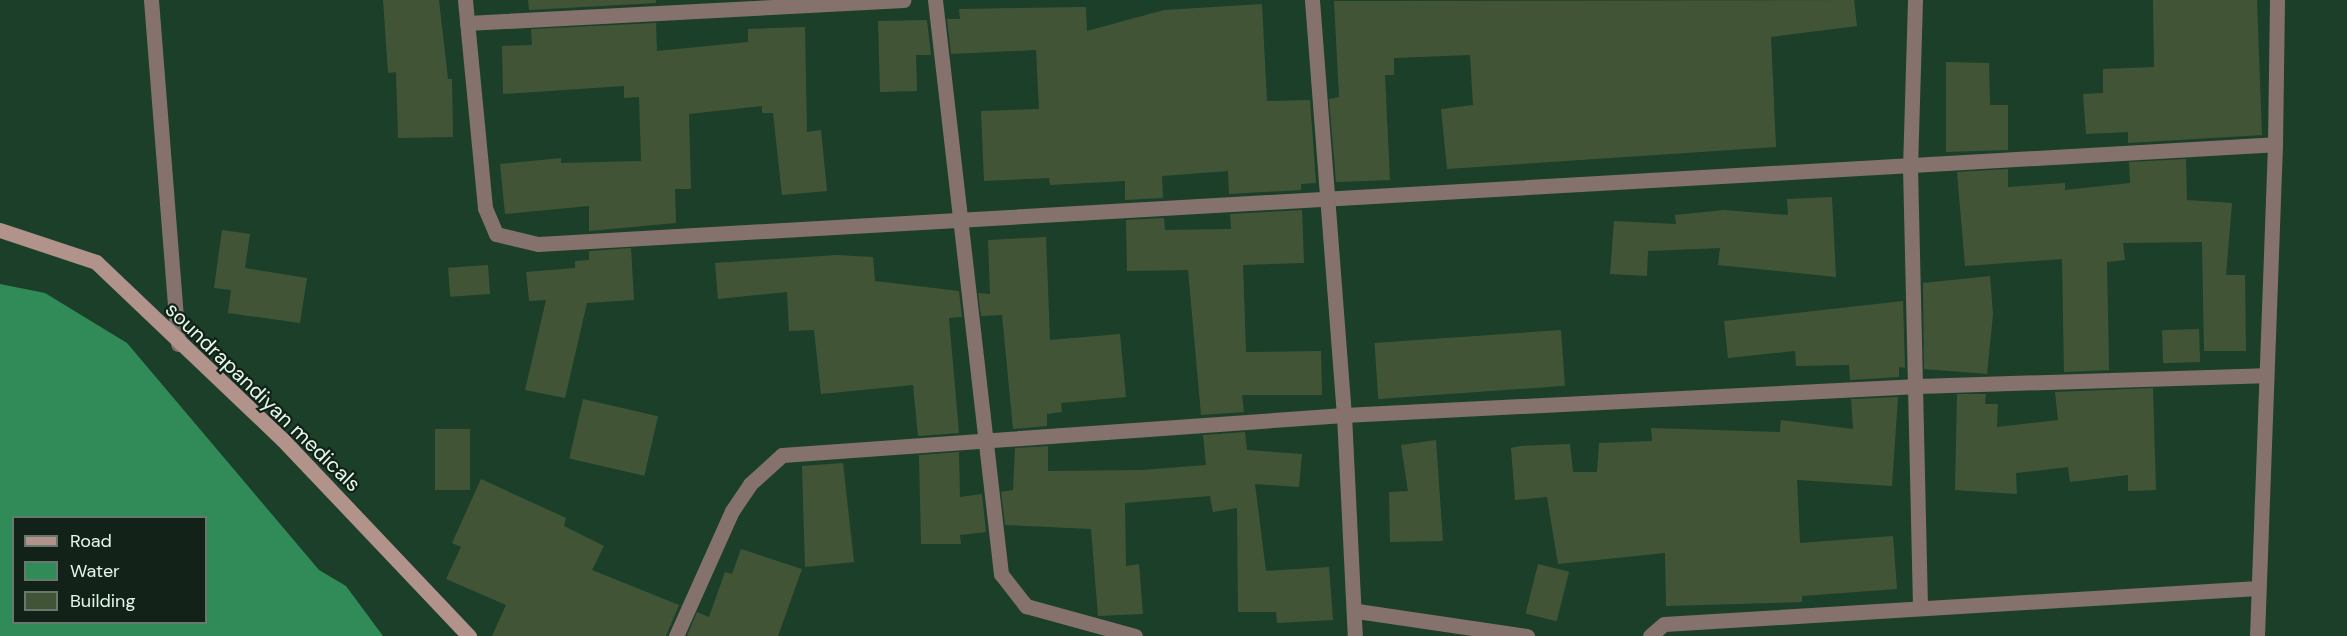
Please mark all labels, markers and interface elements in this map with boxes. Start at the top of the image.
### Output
street label: soundrapandiyan medicals [160,297,366,497]
legend [12,516,207,624]
text: Road [70,529,112,553]
text: Water [70,559,120,583]
text: Building [70,589,135,613]

